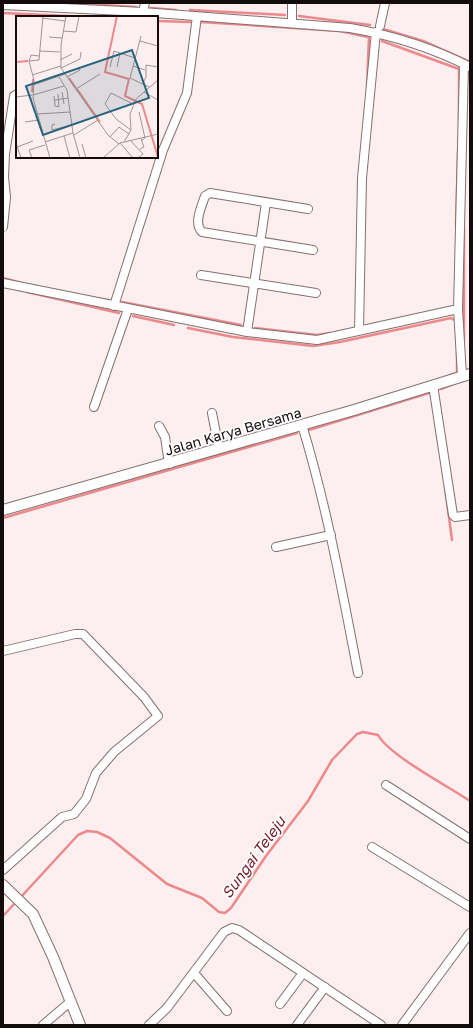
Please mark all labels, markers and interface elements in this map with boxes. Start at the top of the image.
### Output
inset map [16,16,158,158]
street label: Jalan Karya Bersama [163,403,303,459]
water label: Sungai Teleju [217,812,290,902]

